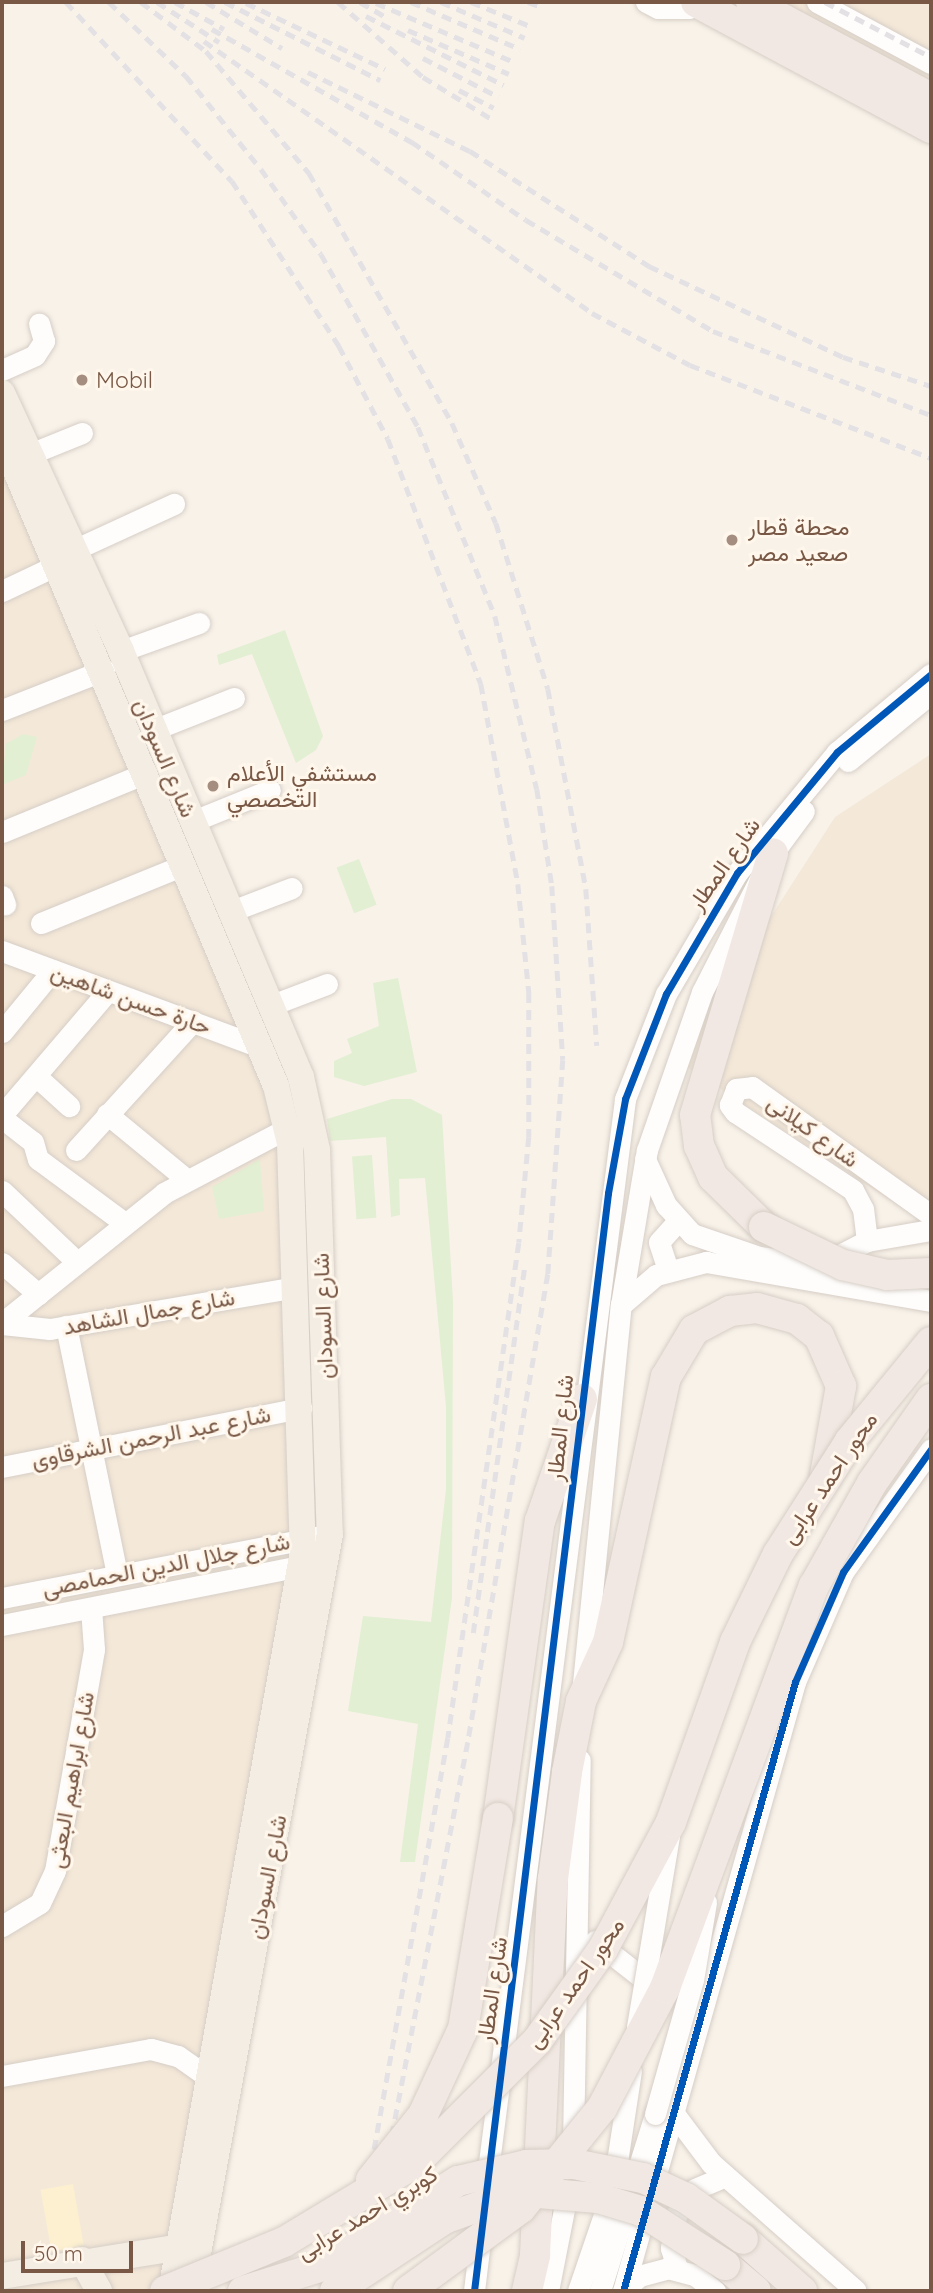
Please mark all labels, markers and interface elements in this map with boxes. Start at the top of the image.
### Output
place label: Mobil [96,366,153,394]
marker: Mobil [74,372,90,388]
place label: محطة قطار صعيد مصر [748,513,850,567]
marker: محطة قطار صعيد مصر [722,530,742,550]
street label: شارع السودان [128,695,202,821]
place label: مستشفي الأعلام التخصصي [227,759,377,813]
marker: مستشفي الأعلام التخصصي [205,778,221,794]
street label: شارع المطار [682,812,766,916]
street label: حارة حسن شاهين [47,957,215,1041]
street label: شارع كيلانى [762,1089,864,1173]
street label: شارع السودان [307,1253,339,1379]
street label: شارع جمال الشاهد [61,1283,237,1341]
street label: شارع المطار [541,1373,579,1483]
street label: شارع عبد الرحمن الشرقاوى [29,1400,273,1474]
street label: محور احمد عرابى [775,1407,883,1549]
street label: شارع جلال الدين الحمامصى [40,1527,292,1603]
street label: شارع ابراهيم البعثى [42,1690,100,1870]
street label: شارع السودان [241,1812,293,1942]
street label: محور احمد عرابى [520,1912,630,2054]
street label: شارع المطار [471,1935,513,2045]
street label: كوبري احمد عرابى [292,2160,442,2266]
scale bar [24,2226,136,2270]
text: 50 m [34,2240,83,2266]

